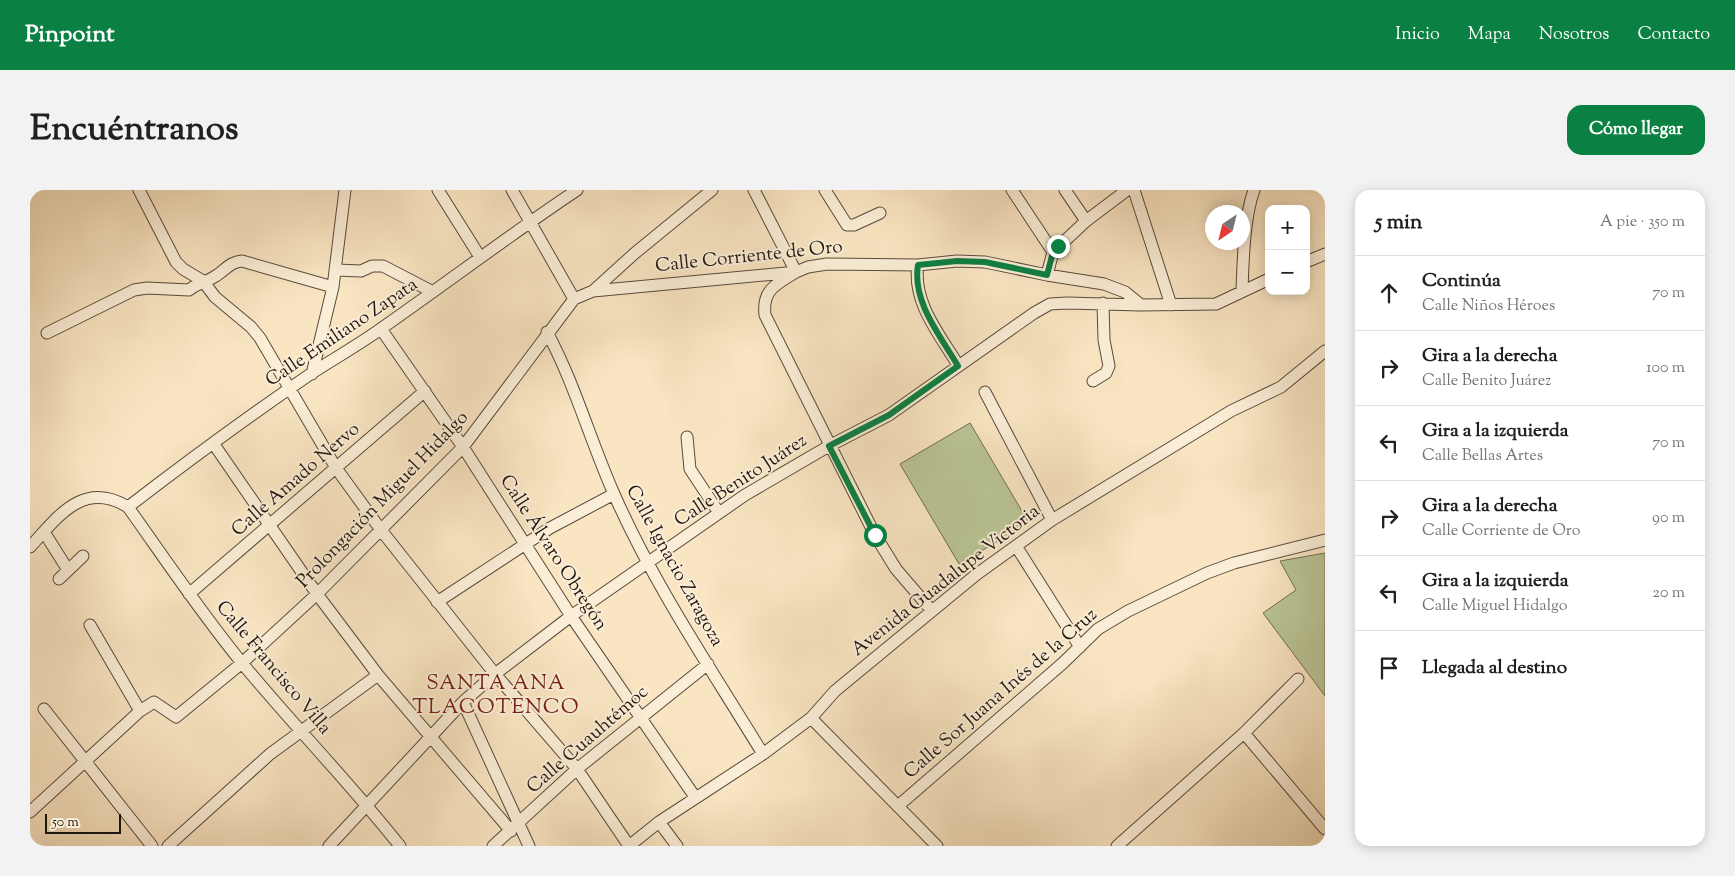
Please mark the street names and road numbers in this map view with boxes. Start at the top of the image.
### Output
street label: Calle Corriente de Oro [654,234,844,280]
street label: Calle Emiliano Zapata [261,272,424,394]
street label: Prolongación Miguel Hidalgo [291,405,475,595]
street label: Calle Amado Nervo [226,417,366,543]
street label: Calle Benito Juárez [669,428,813,534]
street label: Calle Álvaro Obregón [492,470,614,636]
street label: Calle Ignacio Zaragoza [618,480,730,652]
street label: Avenida Guadalupe Victoria [846,499,1046,663]
street label: Calle Francisco Villa [209,595,337,741]
street label: Calle Sor Juana Inés de la Cruz [898,602,1104,786]
street label: Calle Cuauhtémoc [521,679,655,801]

